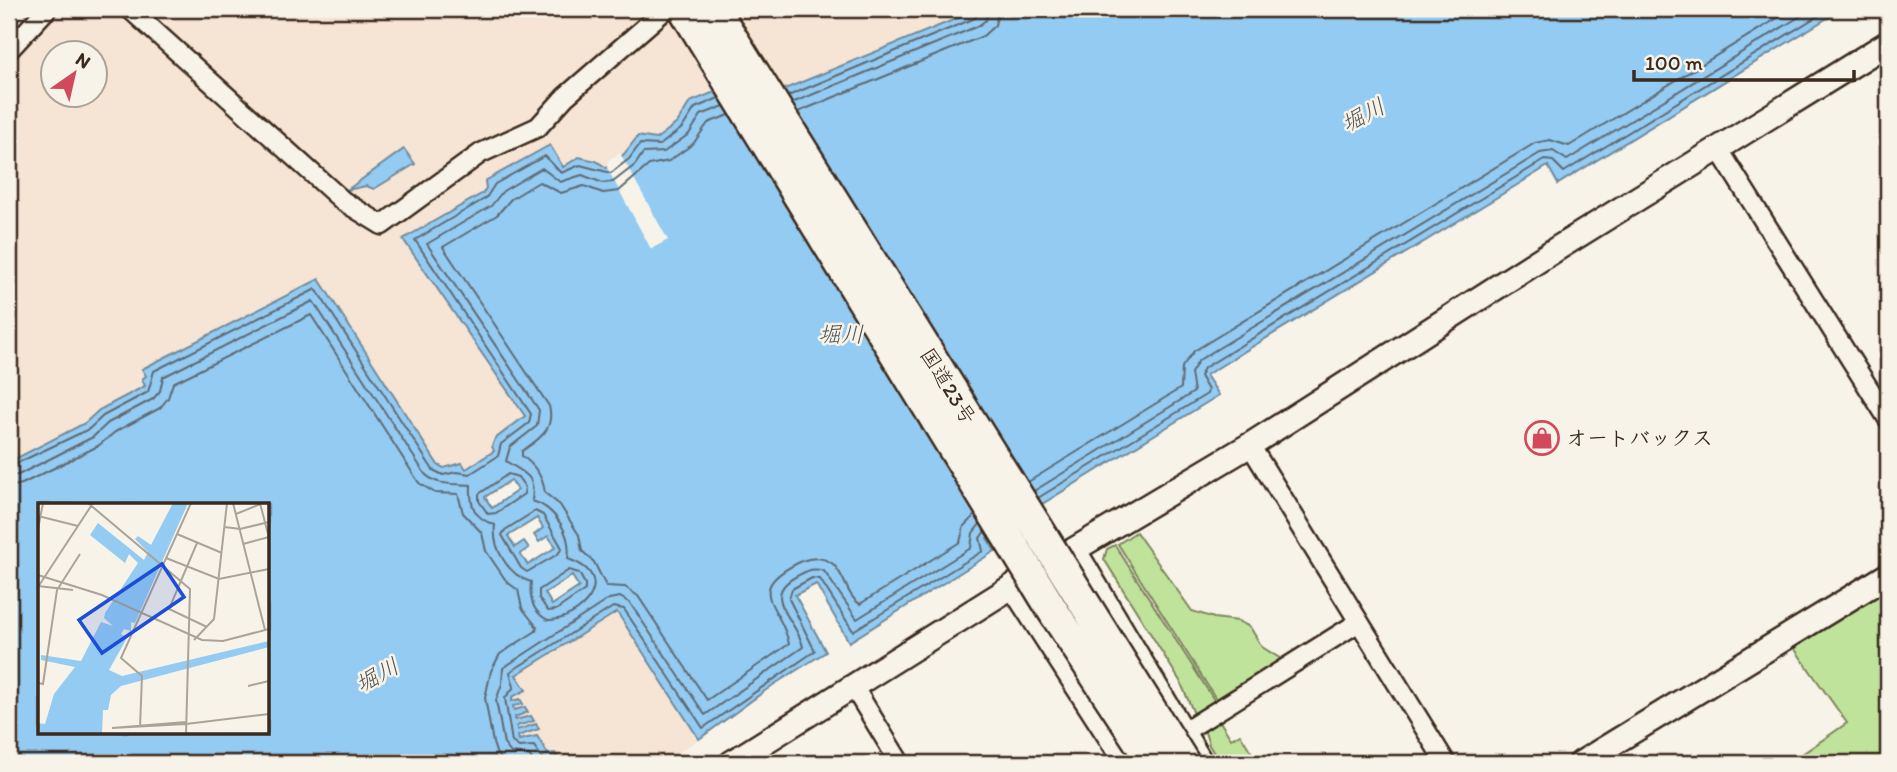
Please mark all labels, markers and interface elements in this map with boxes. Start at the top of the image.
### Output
north arrow [38,38,108,108]
scale bar [1634,38,1855,82]
text: N [71,47,95,73]
text: 100 m [1645,50,1703,75]
water label: 堀川 [1336,92,1390,138]
water label: 堀川 [818,320,864,348]
street label: 国道23号 [915,343,982,429]
shop icon: オートバックス [1523,419,1561,457]
place label: オートバックス [1566,425,1713,450]
inset map [38,503,270,734]
water label: 堀川 [350,652,404,698]

